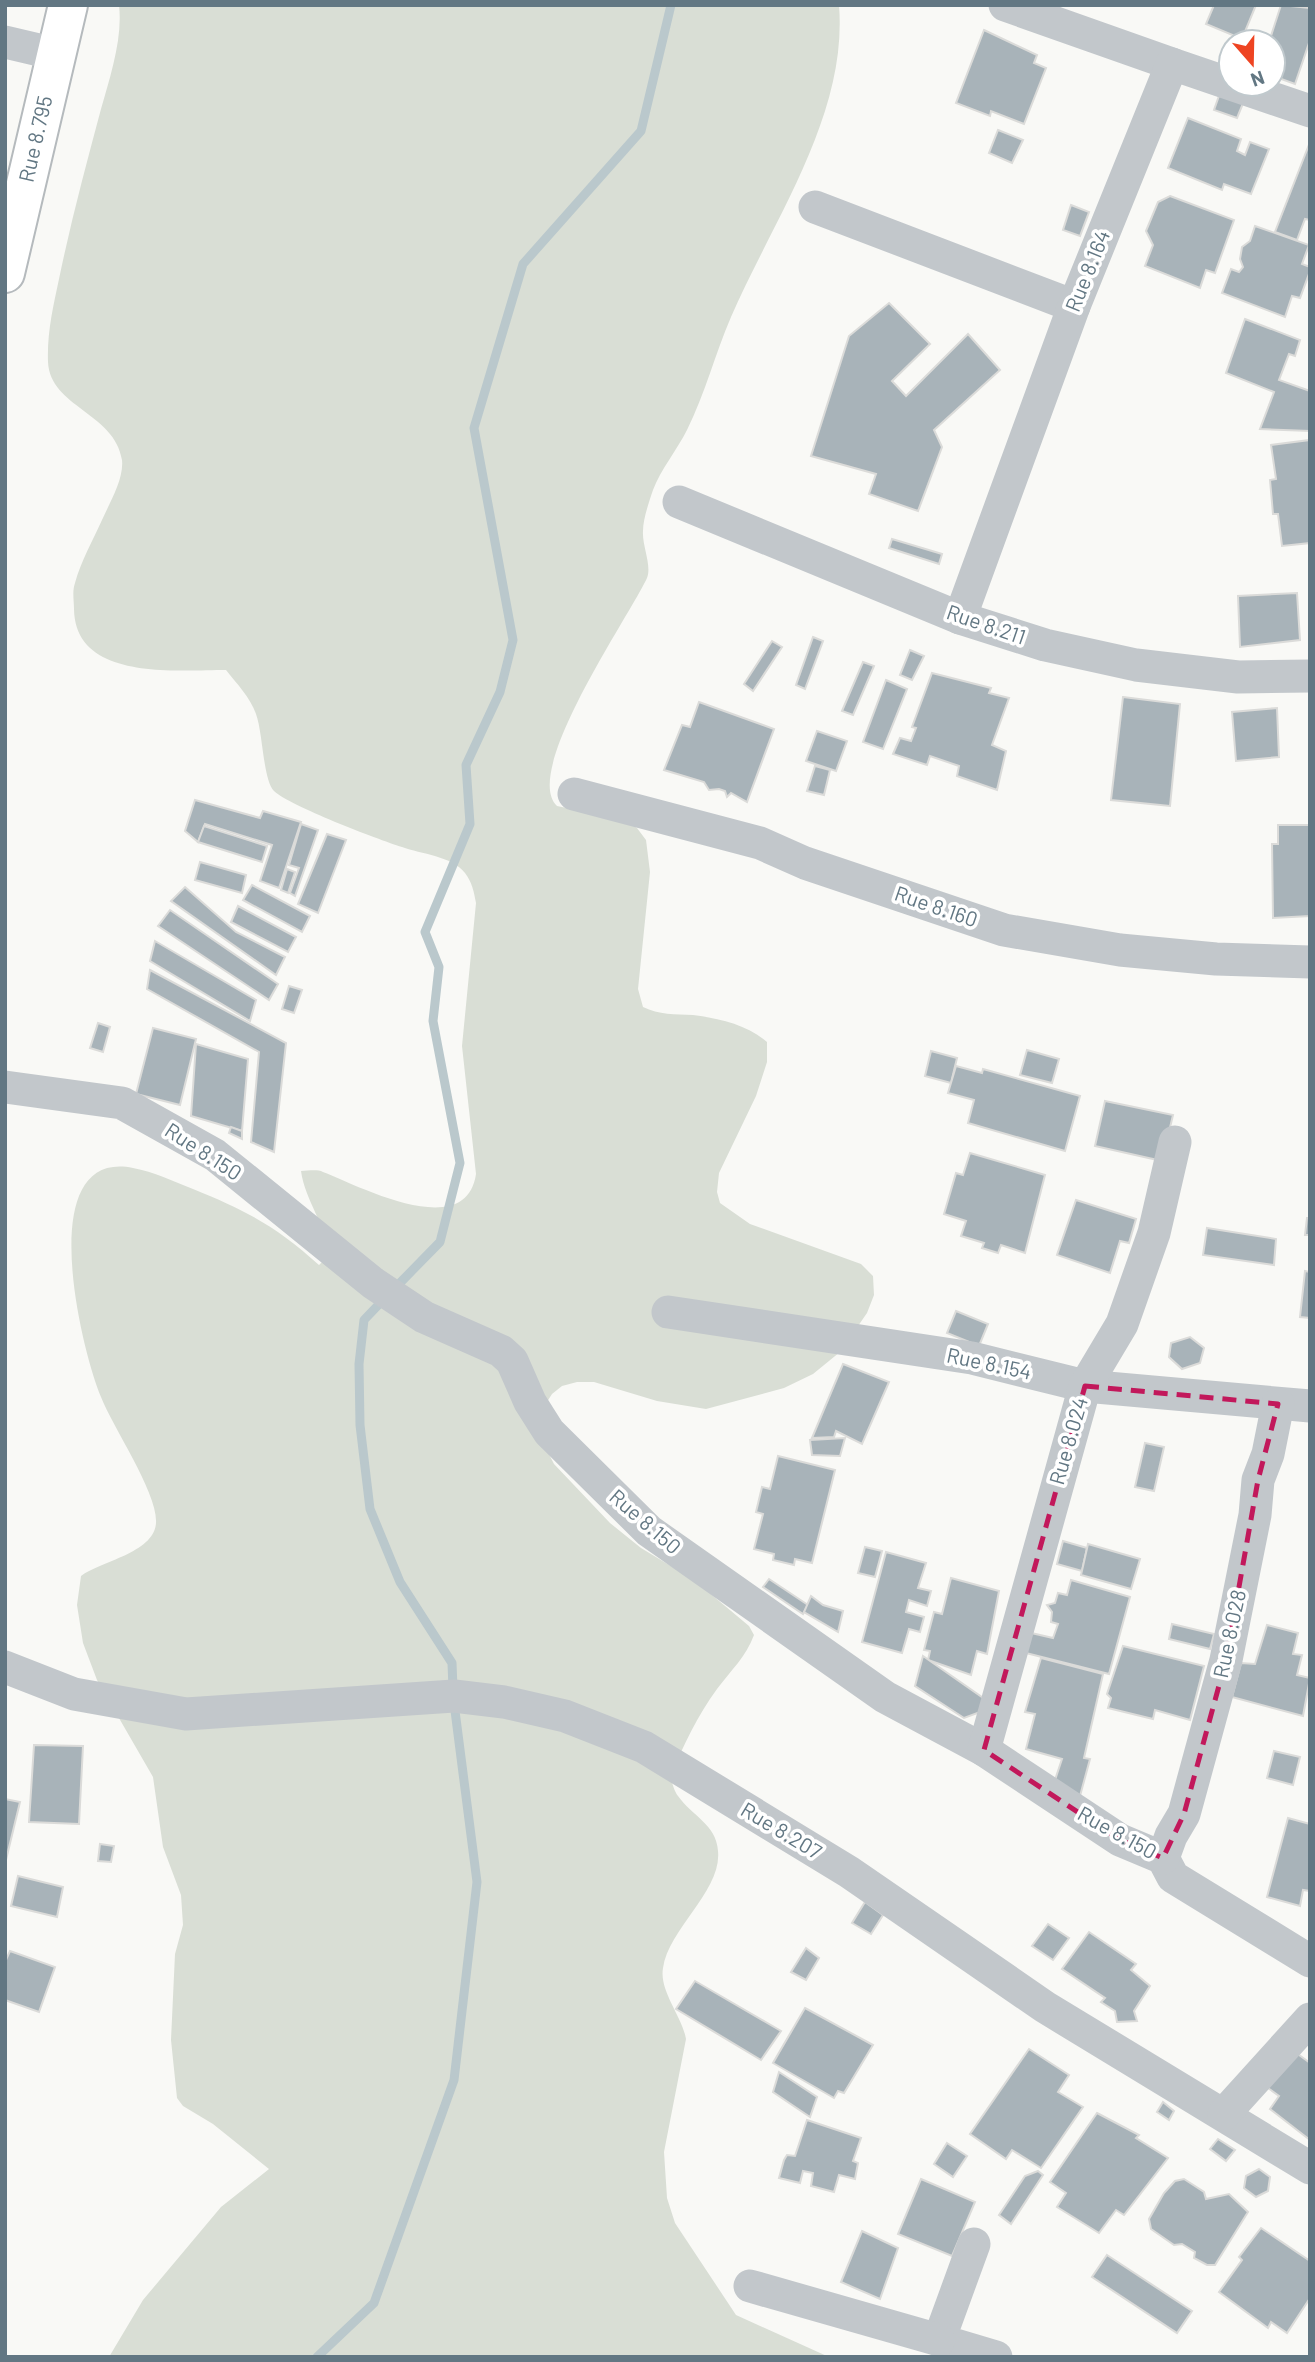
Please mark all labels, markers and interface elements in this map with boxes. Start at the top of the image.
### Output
north arrow [1217,28,1287,98]
text: N [1248,66,1268,92]
street label: Rue 8.795 [12,93,57,184]
street label: Rue 8.164 [1059,226,1114,315]
street label: Rue 8.211 [944,598,1029,649]
street label: Rue 8.160 [892,880,981,931]
street label: Rue 8.150 [161,1117,247,1185]
street label: Rue 8.154 [945,1341,1034,1384]
street label: Rue 8.024 [1043,1394,1092,1487]
street label: Rue 8.150 [605,1483,687,1559]
street label: Rue 8.028 [1207,1587,1250,1680]
street label: Rue 8.207 [737,1796,827,1863]
street label: Rue 8.150 [1074,1800,1162,1864]

